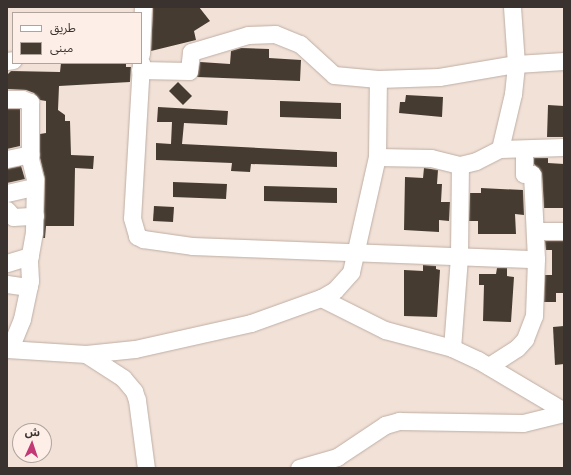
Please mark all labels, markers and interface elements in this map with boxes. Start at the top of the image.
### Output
legend [12,12,142,64]
text: طريق [50,19,76,35]
text: مبنى [50,39,73,55]
north arrow [12,423,52,463]
text: ش [25,424,41,439]

